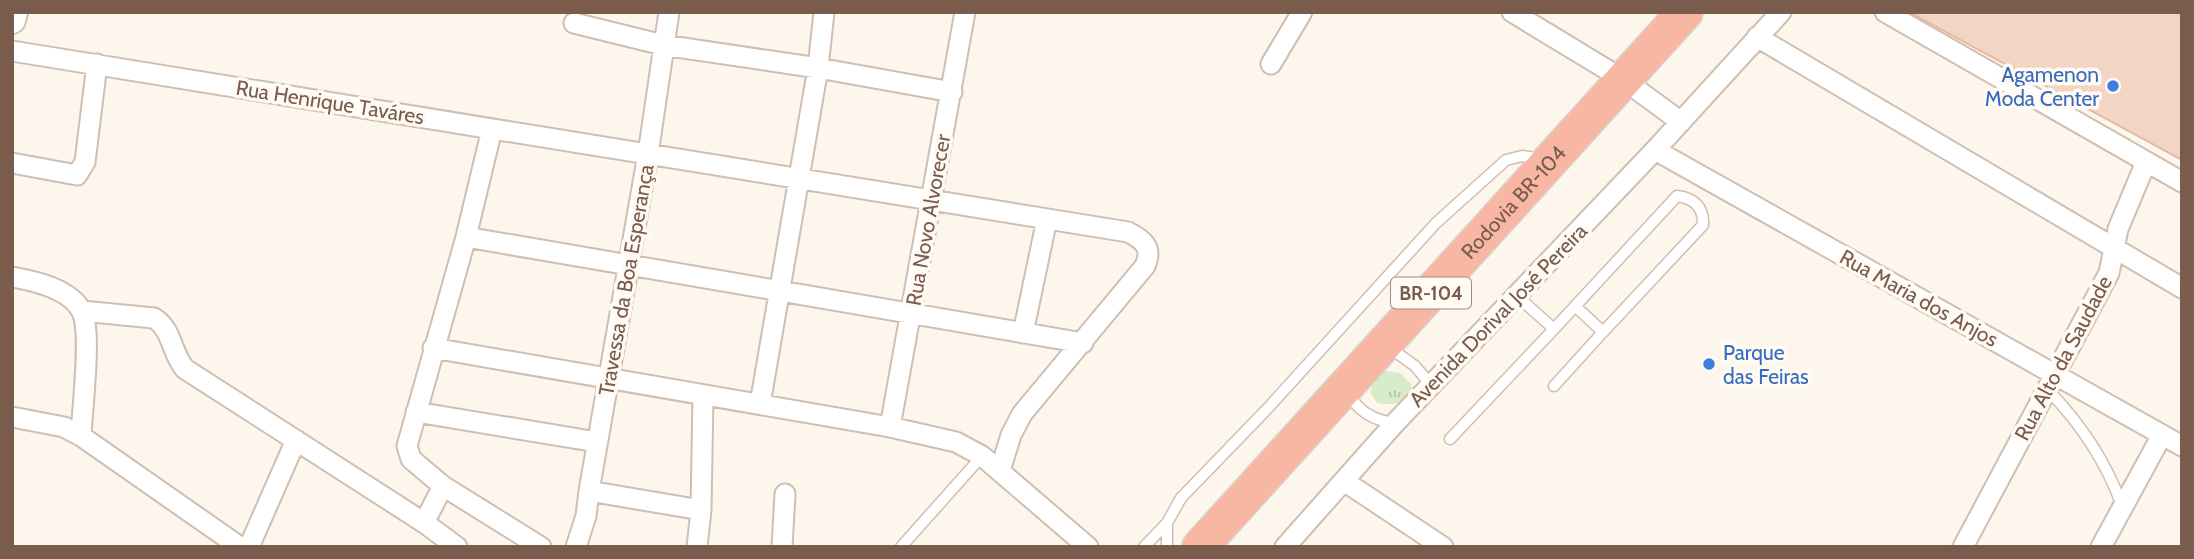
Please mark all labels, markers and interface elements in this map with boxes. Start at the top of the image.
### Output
place label: Agamenon Moda Center [1985,62,2099,111]
street label: Rua Henrique Taváres [234,75,426,129]
marker: Agamenon Moda Center [2105,78,2121,94]
street label: Rua Novo Alvorecer [901,132,955,308]
street label: Rodovia BR-104 [1455,140,1571,263]
street label: Travessa da Boa Esperança [593,162,659,398]
street label: Avenida Dorival José Pereira [1404,218,1592,412]
street label: Rua Maria dos Anjos [1835,244,2003,353]
street label: Rua Alto da Saudade [2009,271,2117,445]
road number: BR-104 [1391,278,1471,308]
place label: Parque das Feiras [1723,340,1809,389]
marker: Parque das Feiras [1701,356,1717,372]

